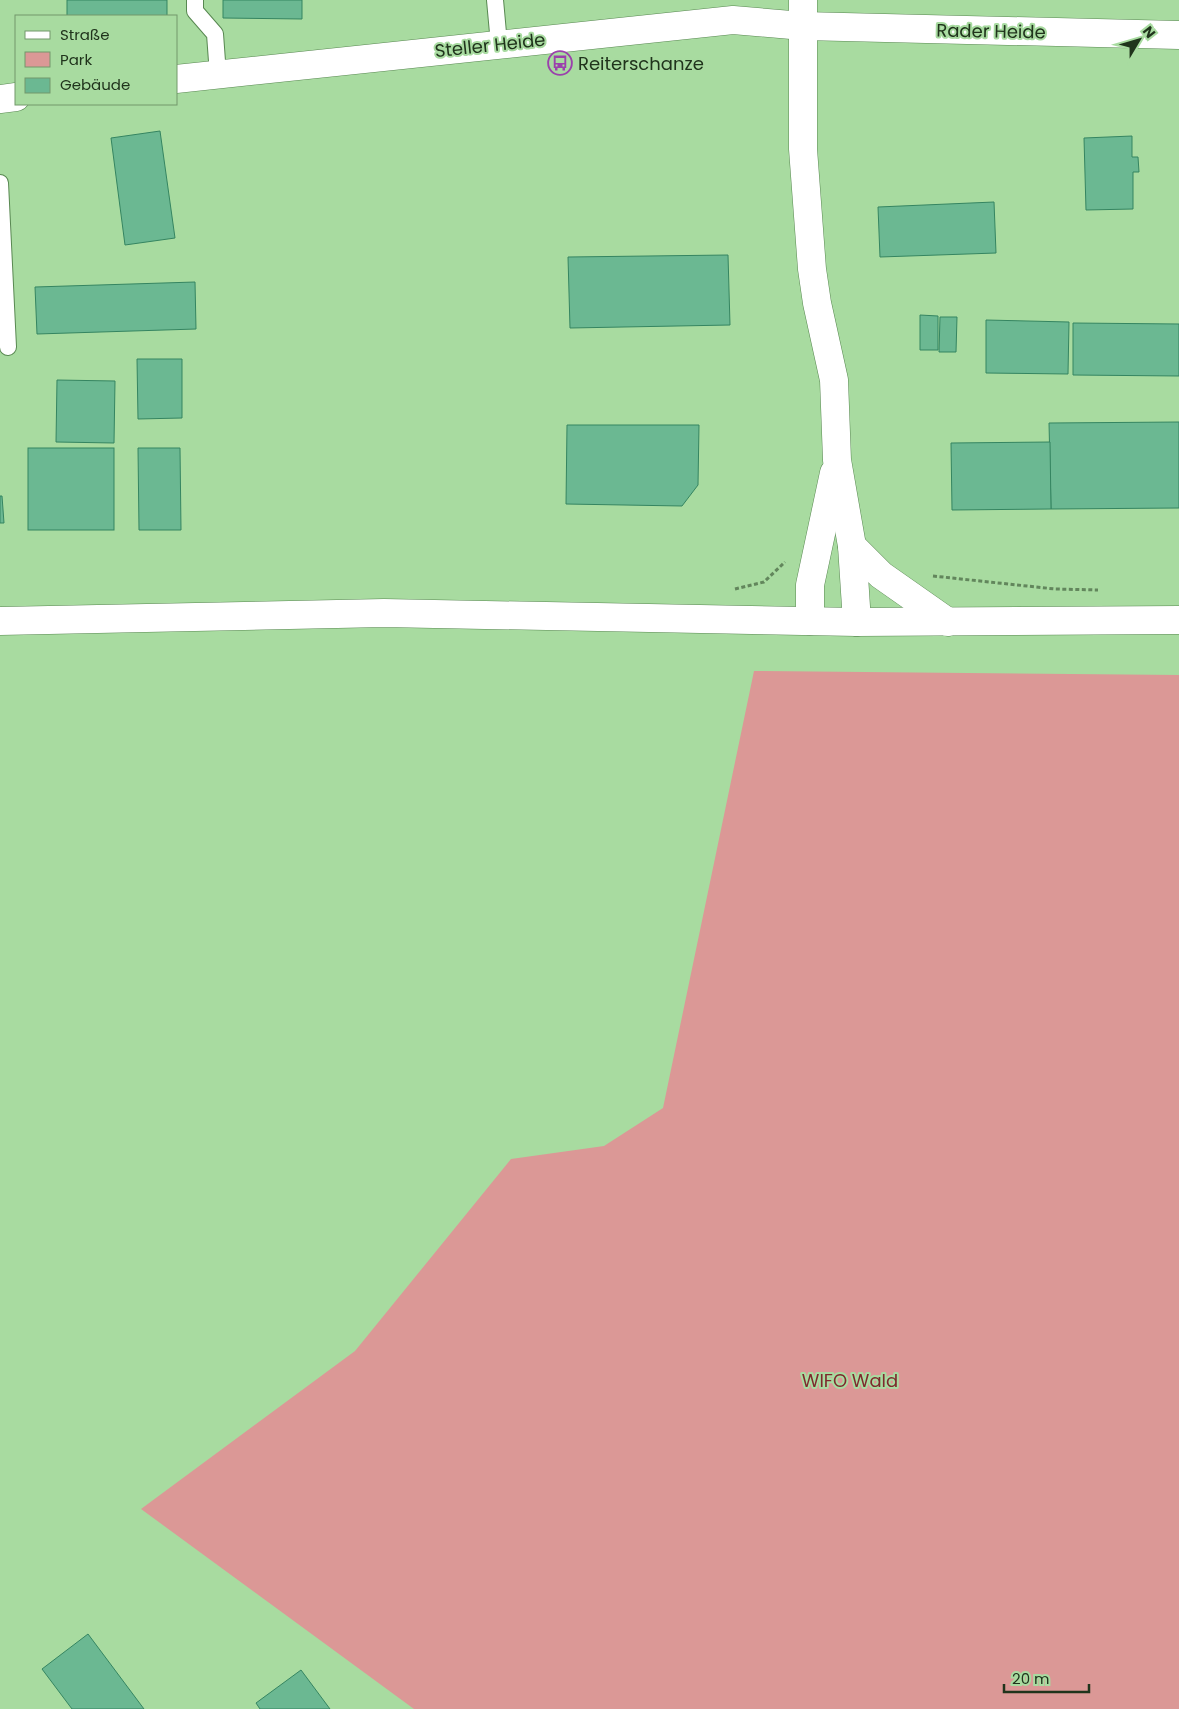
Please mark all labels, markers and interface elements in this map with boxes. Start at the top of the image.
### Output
legend [15,15,178,105]
north arrow [1114,15,1164,65]
street label: Rader Heide [936,18,1046,44]
text: N [1138,22,1160,42]
text: Straße [60,24,110,45]
street label: Steller Heide [433,27,547,63]
text: Park [60,49,92,70]
bus stop icon: Reiterschanze [547,50,573,76]
place label: Reiterschanze [578,51,704,76]
text: Gebäude [60,74,130,95]
park label: WIFO Wald [802,1368,898,1393]
scale bar [1004,1662,1089,1694]
text: 20 m [1012,1668,1050,1689]

